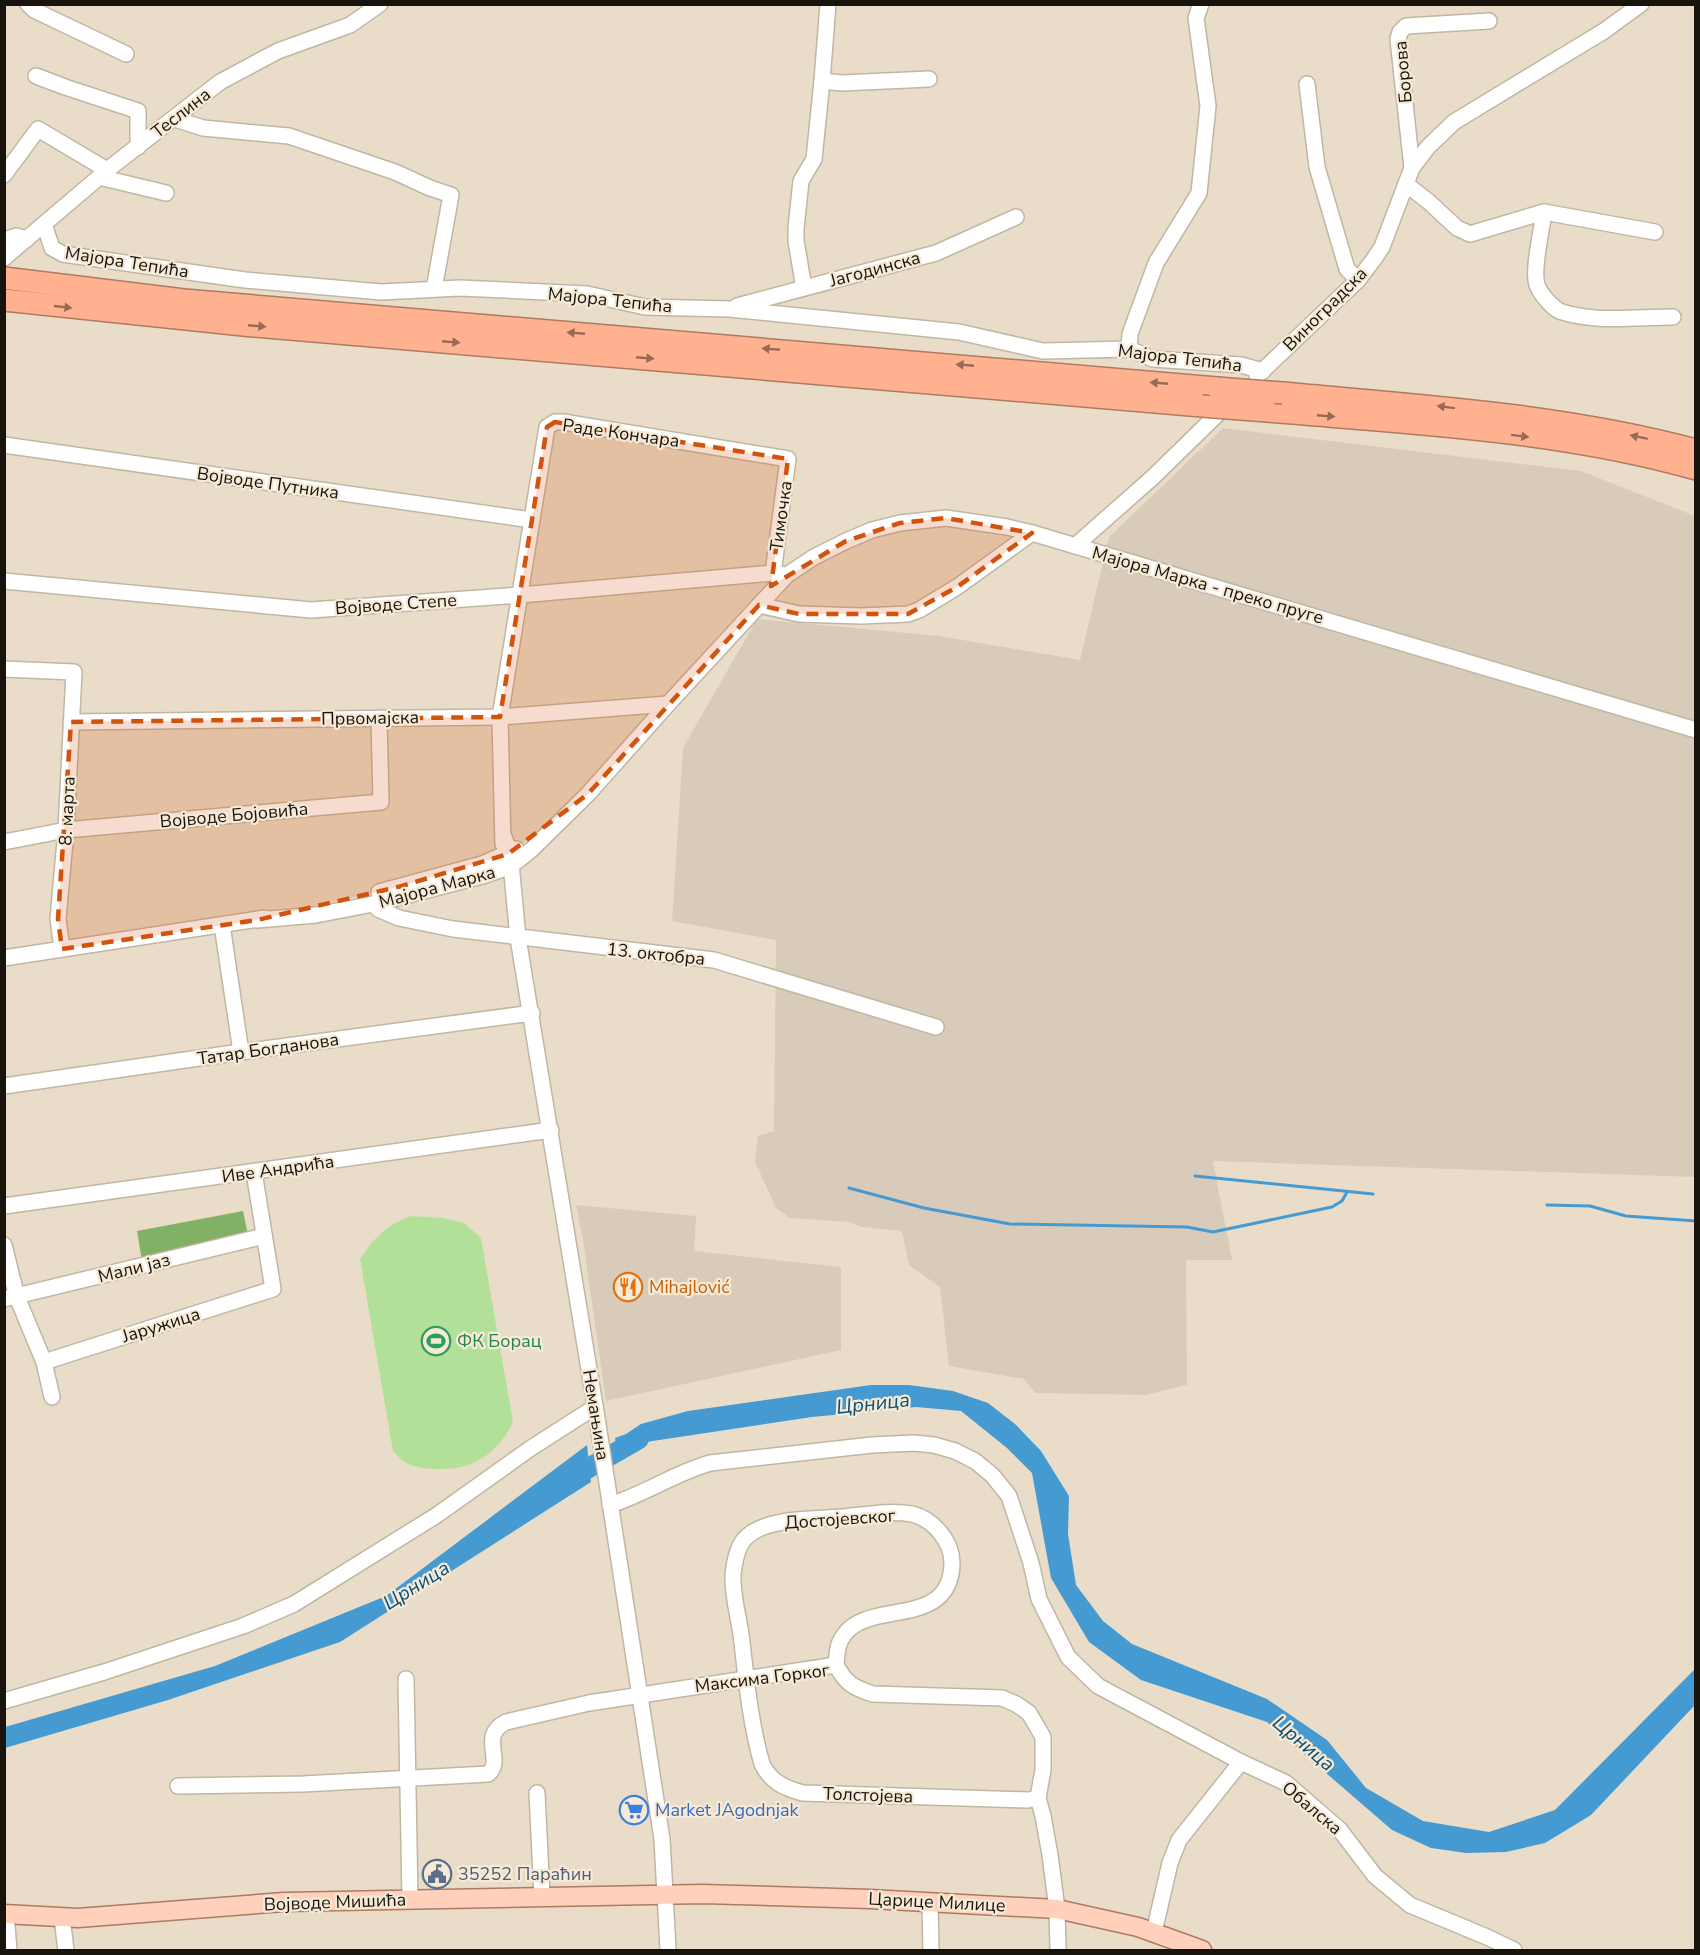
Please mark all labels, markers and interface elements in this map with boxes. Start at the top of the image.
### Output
street label: Борова [1388,40,1418,104]
street label: Теслина [146,82,216,144]
street label: Мајора Тепића [63,240,191,284]
street label: Јагодинска [826,245,923,293]
street label: Виноградска [1278,262,1372,356]
street label: Мајора Тепића [547,282,673,318]
one-way arrow [53,302,72,312]
one-way arrow [247,321,266,331]
one-way arrow [567,328,586,337]
one-way arrow [441,338,460,347]
street label: Мајора Тепића [1116,338,1244,378]
one-way arrow [761,344,780,354]
one-way arrow [636,353,655,363]
one-way arrow [955,360,974,370]
one-way arrow [1150,378,1169,388]
one-way arrow [1436,403,1455,412]
one-way arrow [1316,411,1335,421]
street label: Раде Кончара [561,413,681,453]
one-way arrow [1510,431,1529,441]
one-way arrow [1629,432,1648,441]
street label: Војводе Путника [195,461,341,505]
street label: Тимочка [764,479,798,553]
street label: Мајора Марка - преко пруге [1089,540,1327,630]
street label: Војводе Степе [334,588,458,620]
street label: Првомајска [321,705,419,731]
street label: 8. марта [53,776,81,846]
street label: Војводе Бојовића [159,797,309,833]
street label: Мајора Марка [376,860,498,914]
street label: 13. октобра [606,937,706,971]
street label: Татар Богданова [196,1027,340,1071]
street label: Иве Андрића [220,1149,336,1189]
street label: Мали јаз [95,1247,173,1289]
restaurant icon: Mihajlović [612,1271,644,1303]
place label: Mihajlović [649,1275,729,1299]
street label: Јаружица [118,1302,203,1349]
sports icon: ФК Борац [420,1325,452,1357]
place label: ФК Борац [457,1329,542,1353]
street label: Немањина [577,1368,615,1462]
water label: Црница [835,1386,911,1421]
street label: Достојевског [784,1503,896,1535]
water label: Црница [378,1554,455,1616]
street label: Максима Горког [693,1658,831,1698]
water label: Црница [1267,1709,1341,1777]
street label: Обалска [1277,1776,1347,1840]
street label: Толстојева [823,1781,913,1809]
supermarket icon: Market JAgodnjak [618,1794,650,1826]
place label: Market JAgodnjak [655,1798,800,1822]
public building icon: 35252 Параћин [421,1858,453,1890]
place label: 35252 Параћин [458,1862,592,1886]
street label: Царице Милице [868,1886,1006,1918]
street label: Војводе Мишића [263,1888,407,1916]

